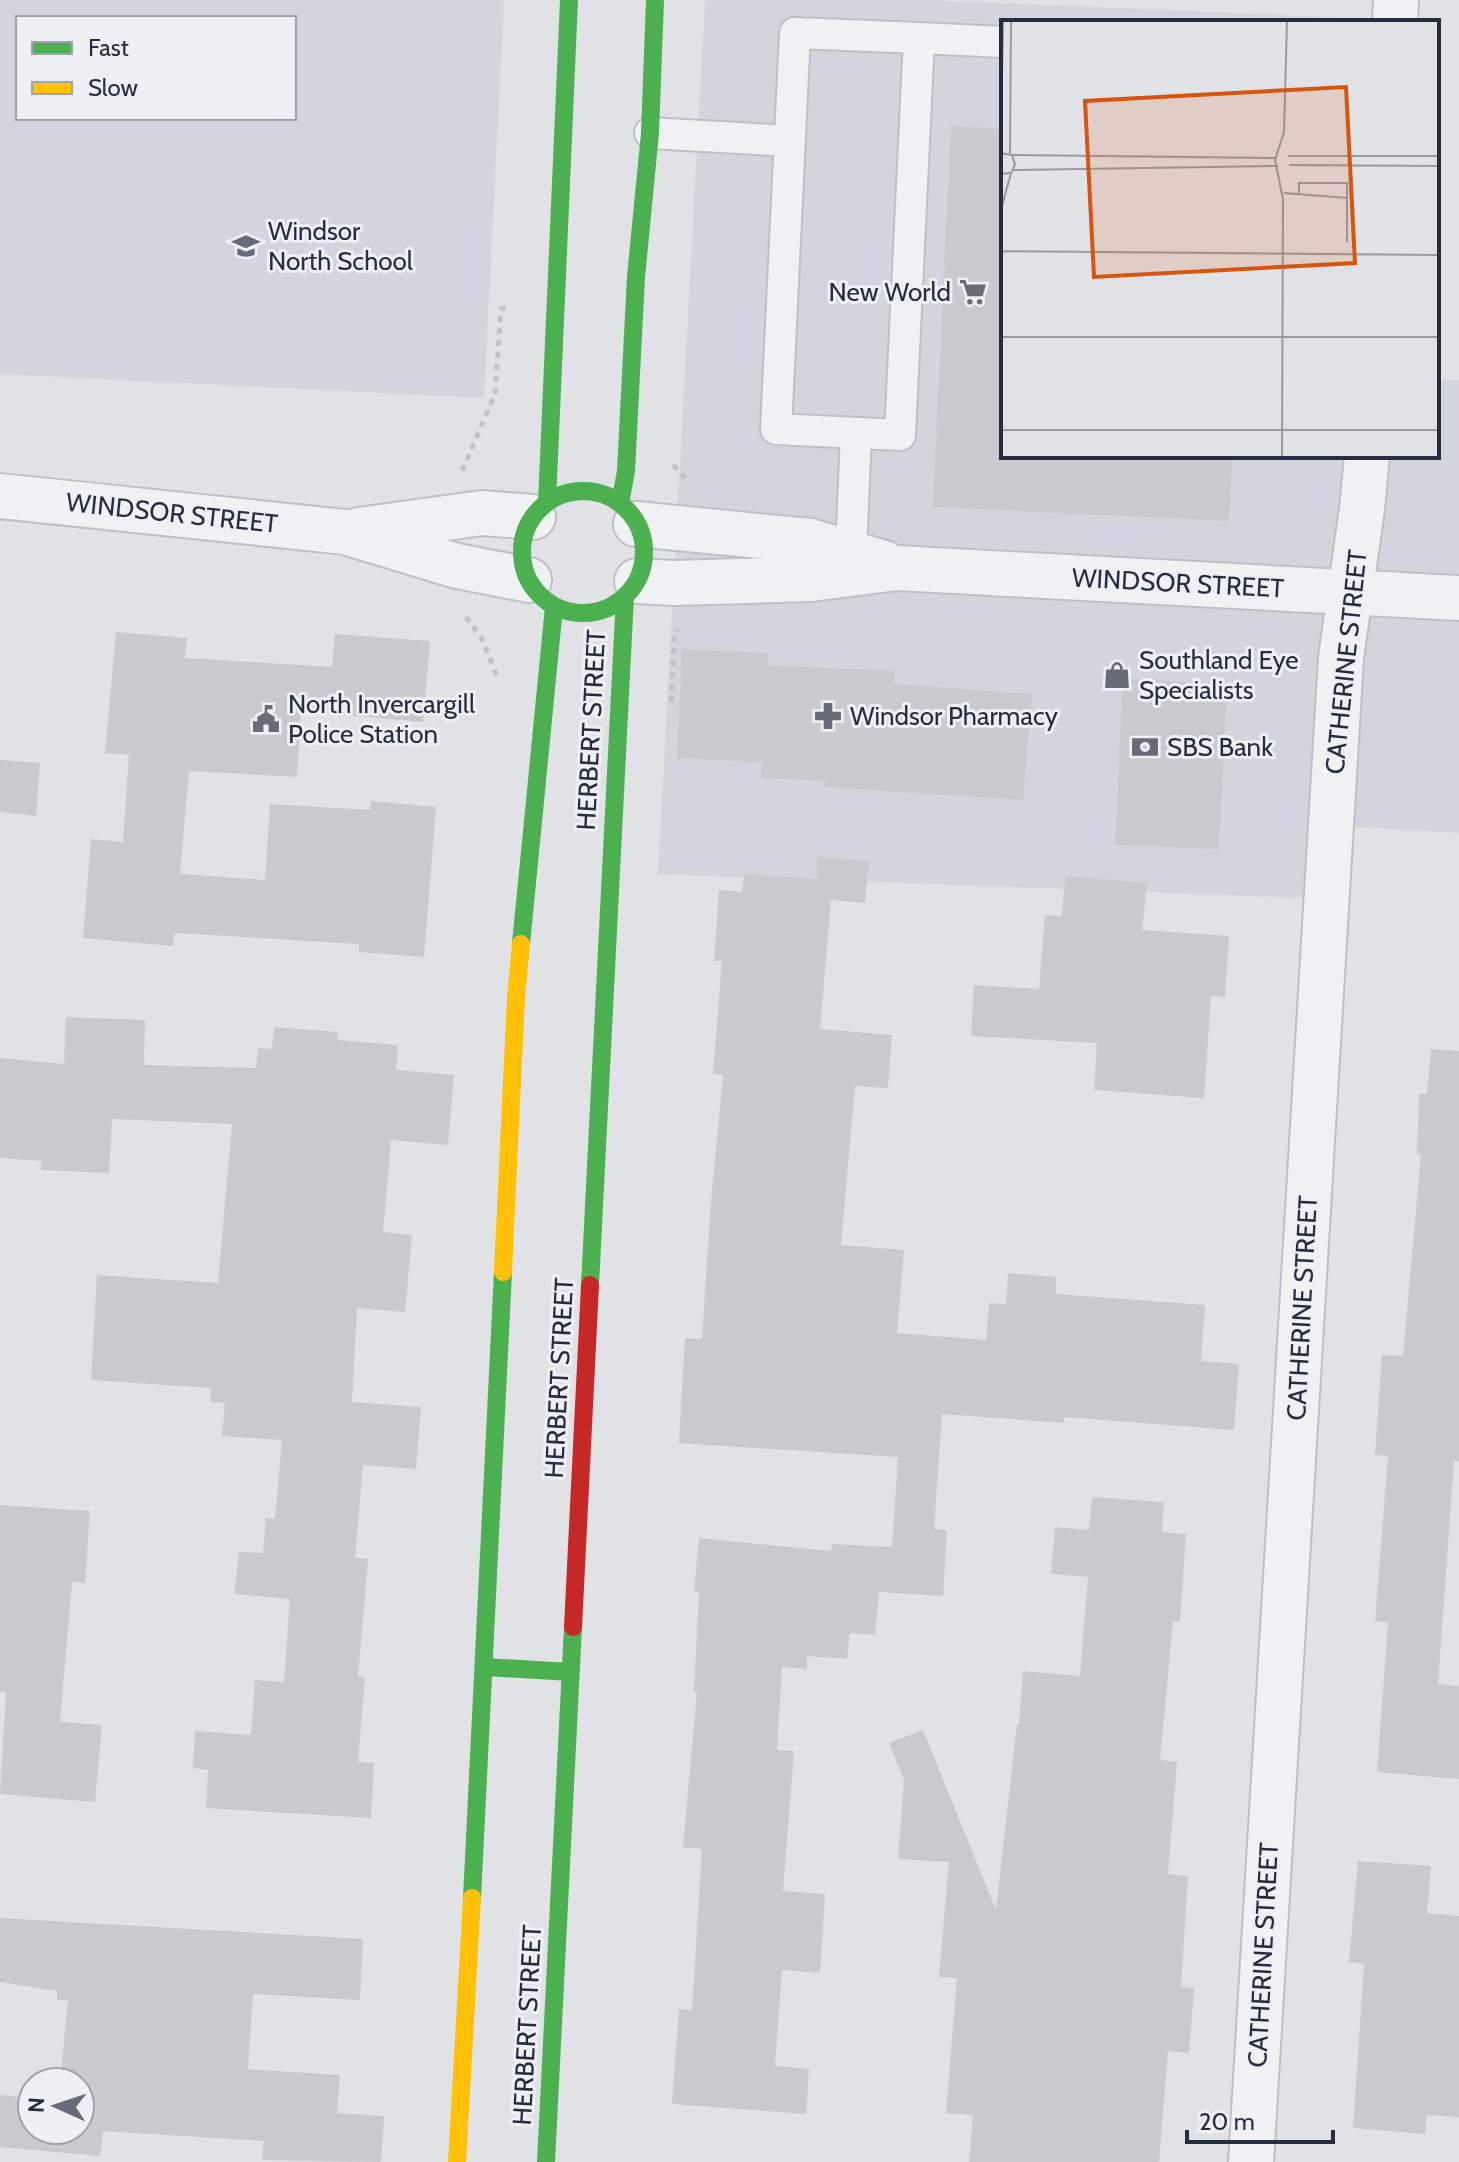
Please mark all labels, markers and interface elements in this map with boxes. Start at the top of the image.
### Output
legend [16,16,296,120]
inset map [1001,20,1439,458]
text: Fast [88,33,129,62]
text: Slow [88,73,138,102]
place label: Windsor North School [268,215,413,277]
school or university icon: Windsor North School [231,231,261,261]
place label: New World [829,276,951,308]
supermarket icon: New World [958,277,988,307]
street label: WINDSOR STREET [65,486,280,540]
street label: CATHERINE STREET [1318,548,1374,776]
street label: WINDSOR STREET [1071,561,1285,605]
street label: HERBERT STREET [570,629,612,831]
place label: Southland Eye Specialists [1139,644,1299,706]
shop icon: Southland Eye Specialists [1102,660,1132,690]
place label: North Invercargill Police Station [288,688,475,750]
place label: Windsor Pharmacy [850,700,1058,732]
pharmacy icon: Windsor Pharmacy [813,701,843,731]
public building icon: North Invercargill Police Station [251,704,281,734]
place label: SBS Bank [1167,731,1273,763]
bank icon: SBS Bank [1130,732,1160,762]
street label: CATHERINE STREET [1280,1194,1324,1421]
street label: HERBERT STREET [538,1277,580,1479]
street label: CATHERINE STREET [1241,1841,1285,2068]
street label: HERBERT STREET [506,1924,548,2126]
north arrow [16,2066,96,2146]
scale bar [1187,2094,1333,2144]
text: N [23,2097,50,2113]
text: 20 m [1199,2107,1255,2136]

